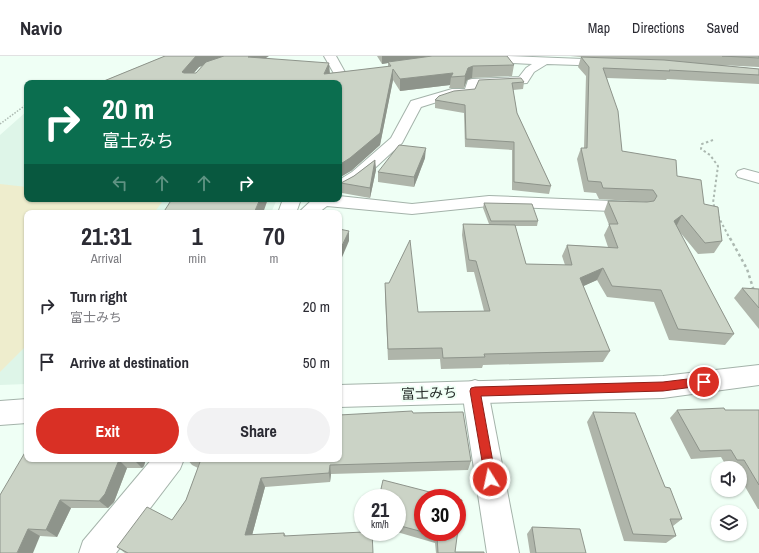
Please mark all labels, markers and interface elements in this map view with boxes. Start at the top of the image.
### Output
text: Navio [20,15,62,41]
text: Map [588,19,610,37]
text: Directions [632,19,684,37]
text: Saved [706,19,739,37]
text: 20 m [102,90,154,128]
icon: right [36,96,88,148]
text: 富士みち [102,128,174,153]
icon: left [109,172,131,194]
icon: ahead [151,172,173,194]
icon: ahead [193,172,215,194]
icon: right [235,172,257,194]
text: 21:31 [81,220,131,252]
text: 1 [192,220,203,252]
text: 70 [263,220,285,252]
text: Arrival [91,250,122,267]
text: min [188,250,206,267]
text: m [270,250,279,267]
text: Turn right [70,286,127,307]
icon: right [36,295,58,317]
text: 20 m [303,296,330,317]
text: 富士みち [70,309,122,326]
icon: arrive [36,351,58,373]
text: Arrive at destination [70,352,189,373]
text: 50 m [303,352,330,373]
pin [687,365,721,399]
icon: arrive [693,371,715,393]
street label: 富士みち [401,383,457,403]
button: Exit [36,408,179,454]
button: Share [187,408,330,454]
position arrow [469,458,511,500]
map controls [711,461,747,541]
button: sound [711,461,747,497]
speed limit sign: 30 [414,489,466,541]
text: 21 [371,496,389,523]
button: layers [711,505,747,541]
text: km/h [371,518,389,531]

